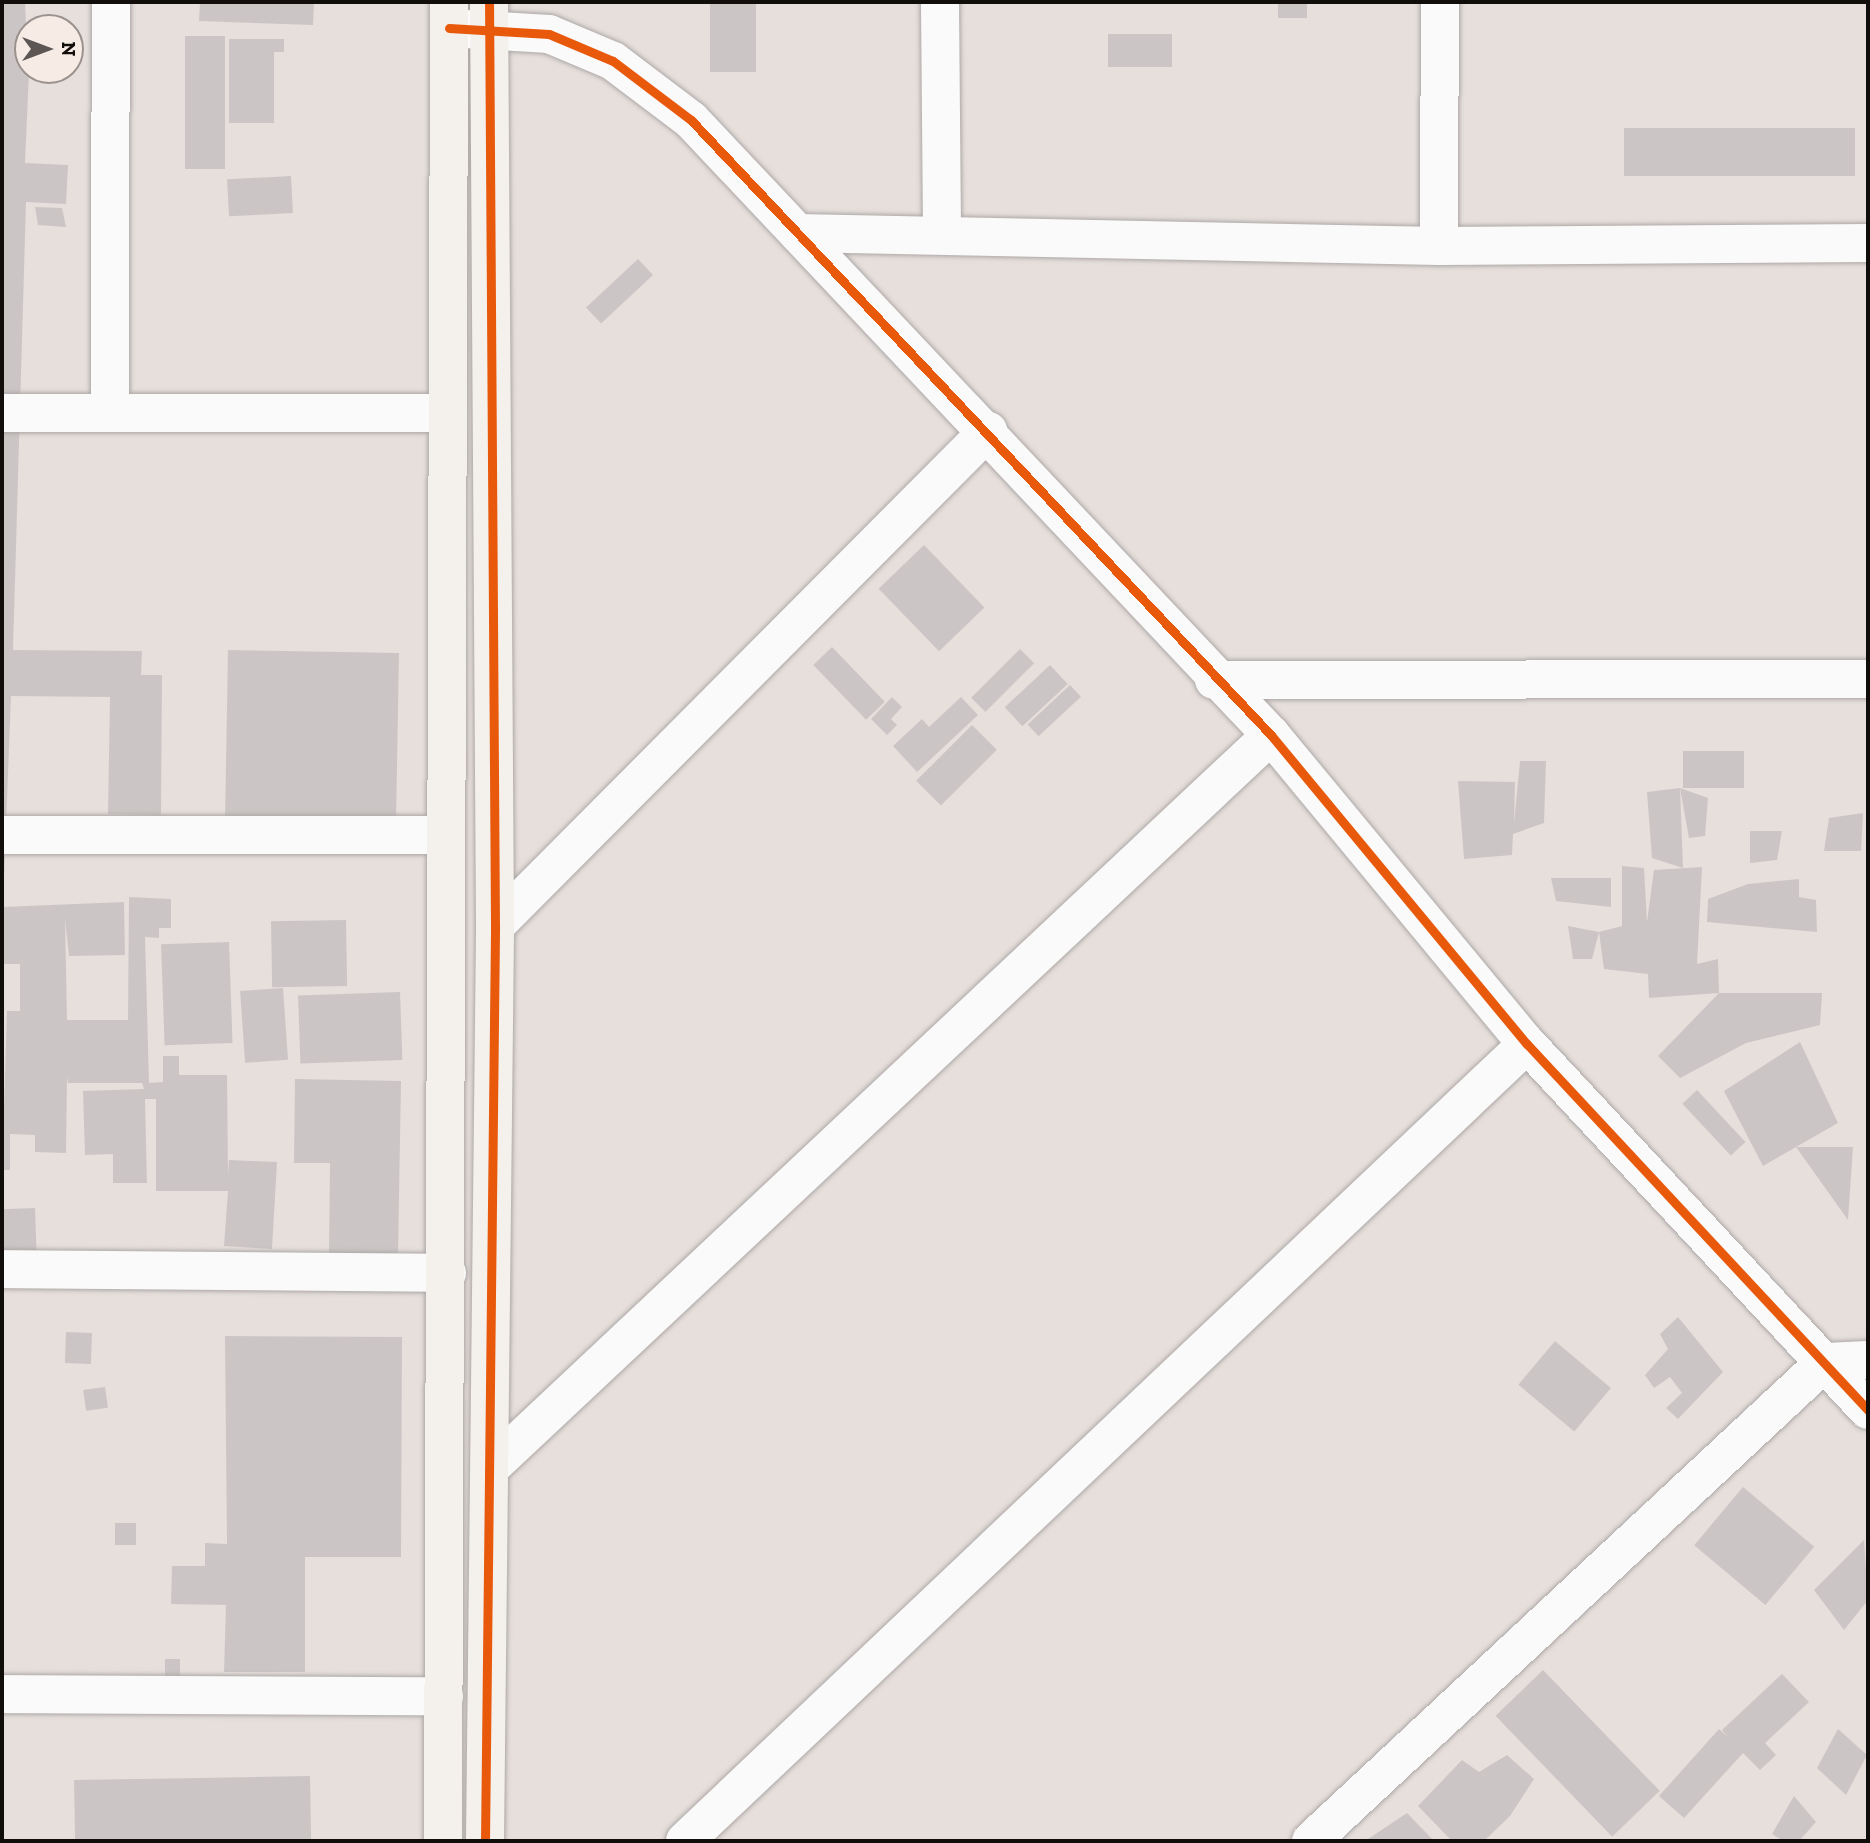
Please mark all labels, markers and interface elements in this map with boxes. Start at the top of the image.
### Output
north arrow [14,14,84,84]
text: N [57,42,80,56]

